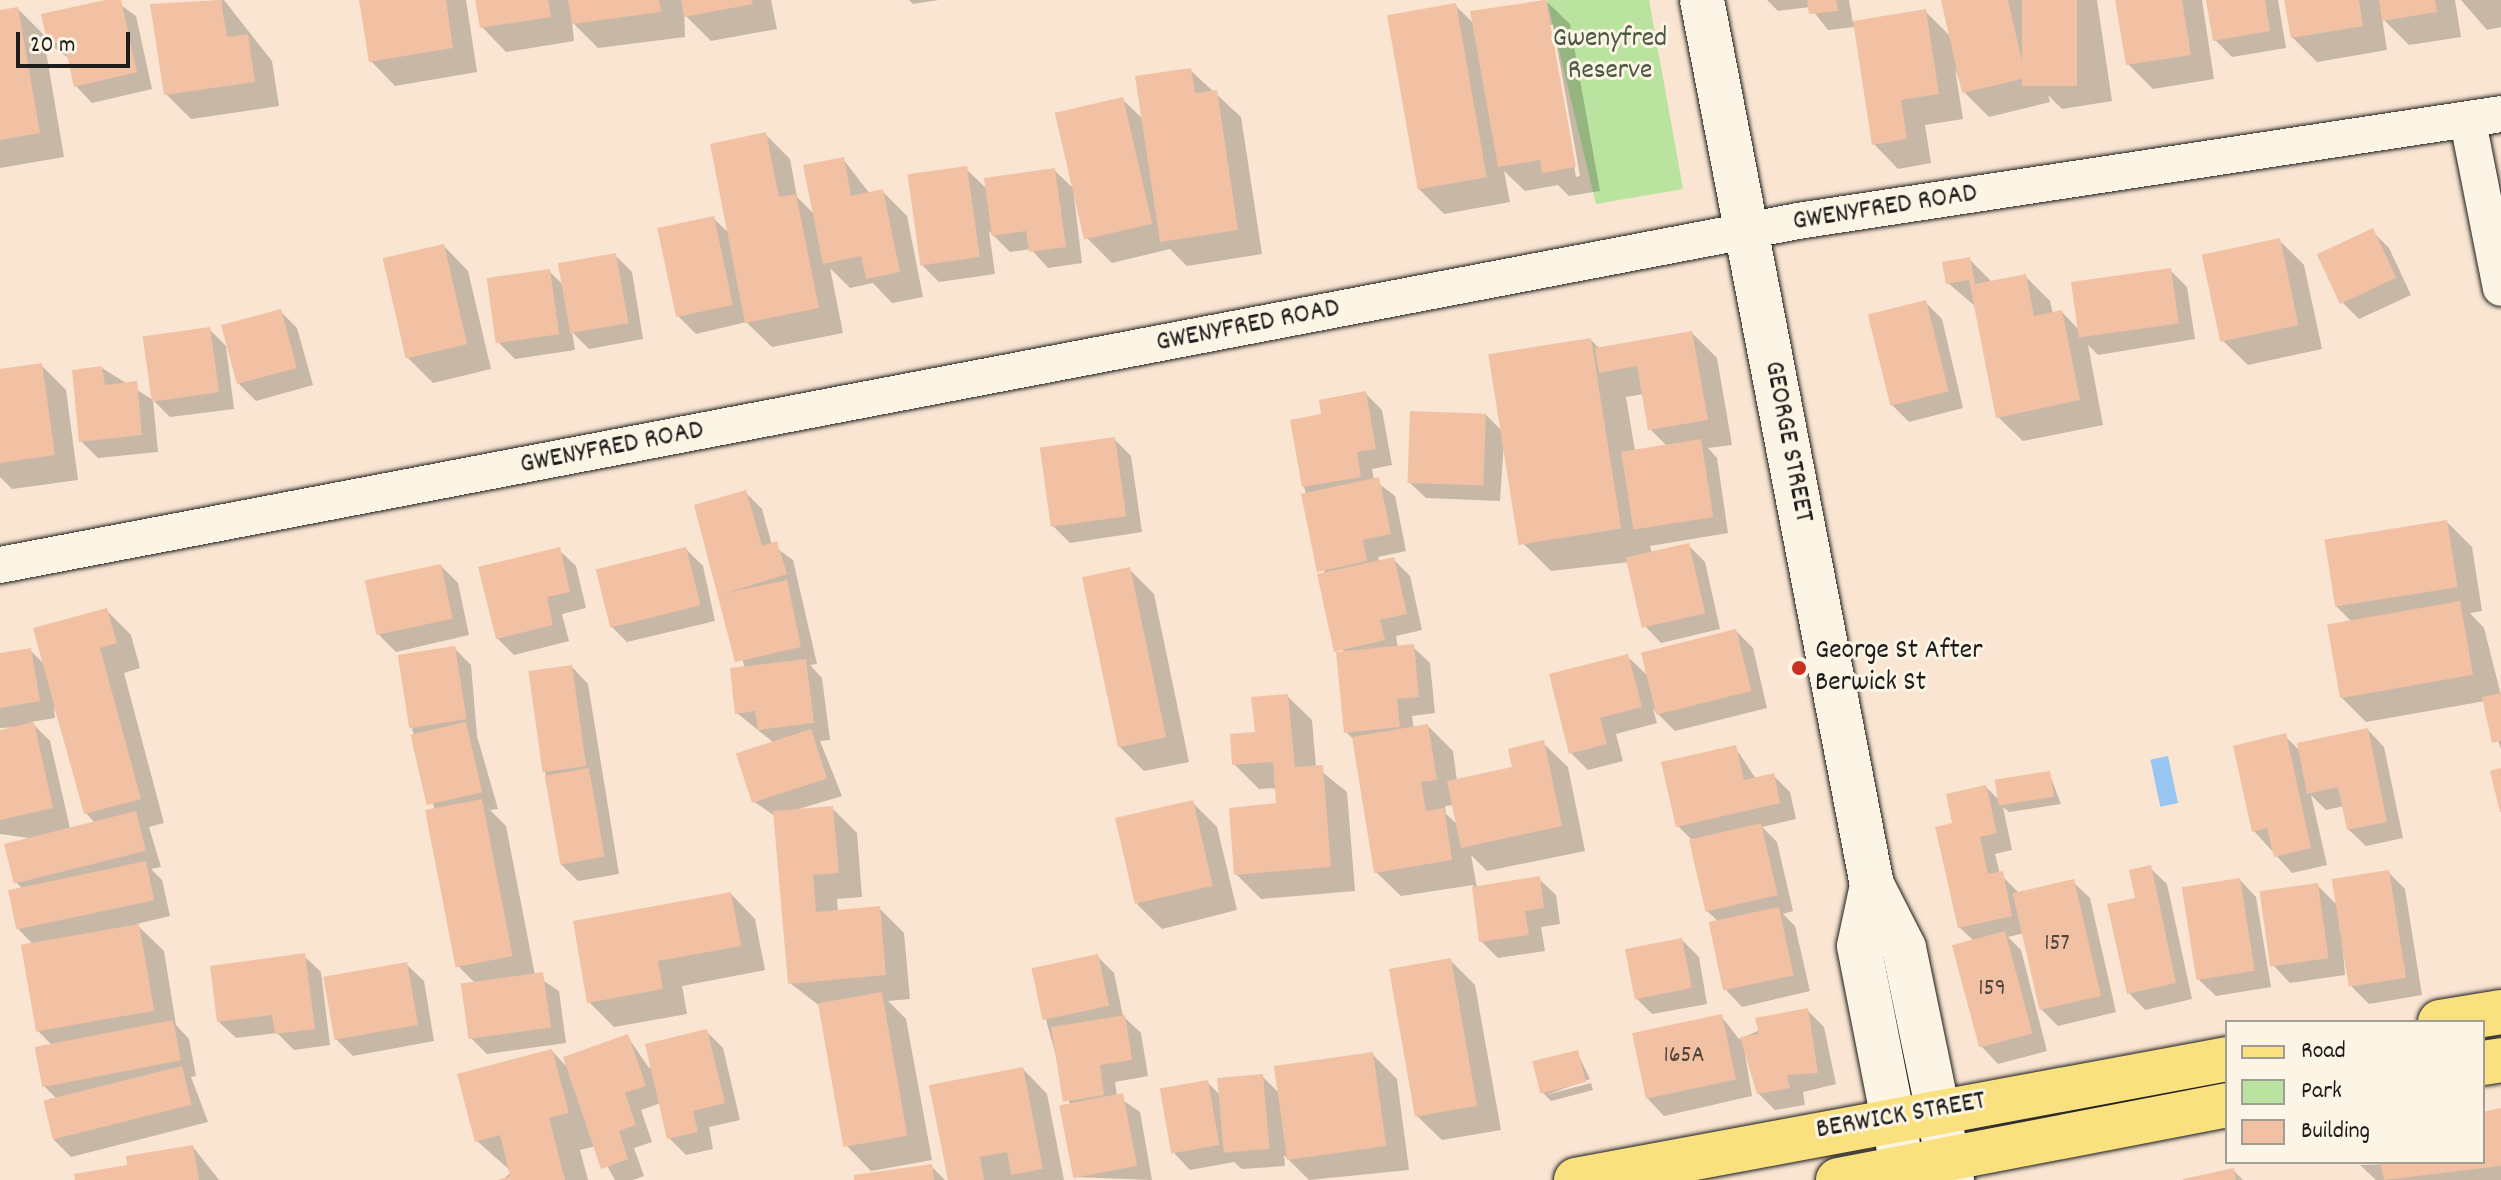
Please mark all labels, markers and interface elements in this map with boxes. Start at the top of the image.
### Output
scale bar [20,16,134,66]
park label: Gwenyfred Reserve [1553,23,1667,89]
text: 20 m [30,29,76,63]
street label: GWENYFRED ROAD [1790,178,1980,240]
street label: GWENYFRED ROAD [1153,293,1343,361]
street label: GEORGE STREET [1755,358,1819,526]
street label: GWENYFRED ROAD [517,415,707,483]
place label: George St After Berwick St [1815,635,1983,701]
marker: George St After Berwick St [1790,659,1808,677]
house number: 157 [2044,931,2070,959]
house number: 159 [1978,976,2006,1004]
legend [2225,1020,2485,1164]
text: Road [2301,1035,2346,1069]
house number: 165A [1663,1043,1705,1071]
text: Park [2301,1075,2342,1109]
street label: BERWICK STREET [1814,1086,1988,1148]
text: Building [2301,1115,2370,1149]

